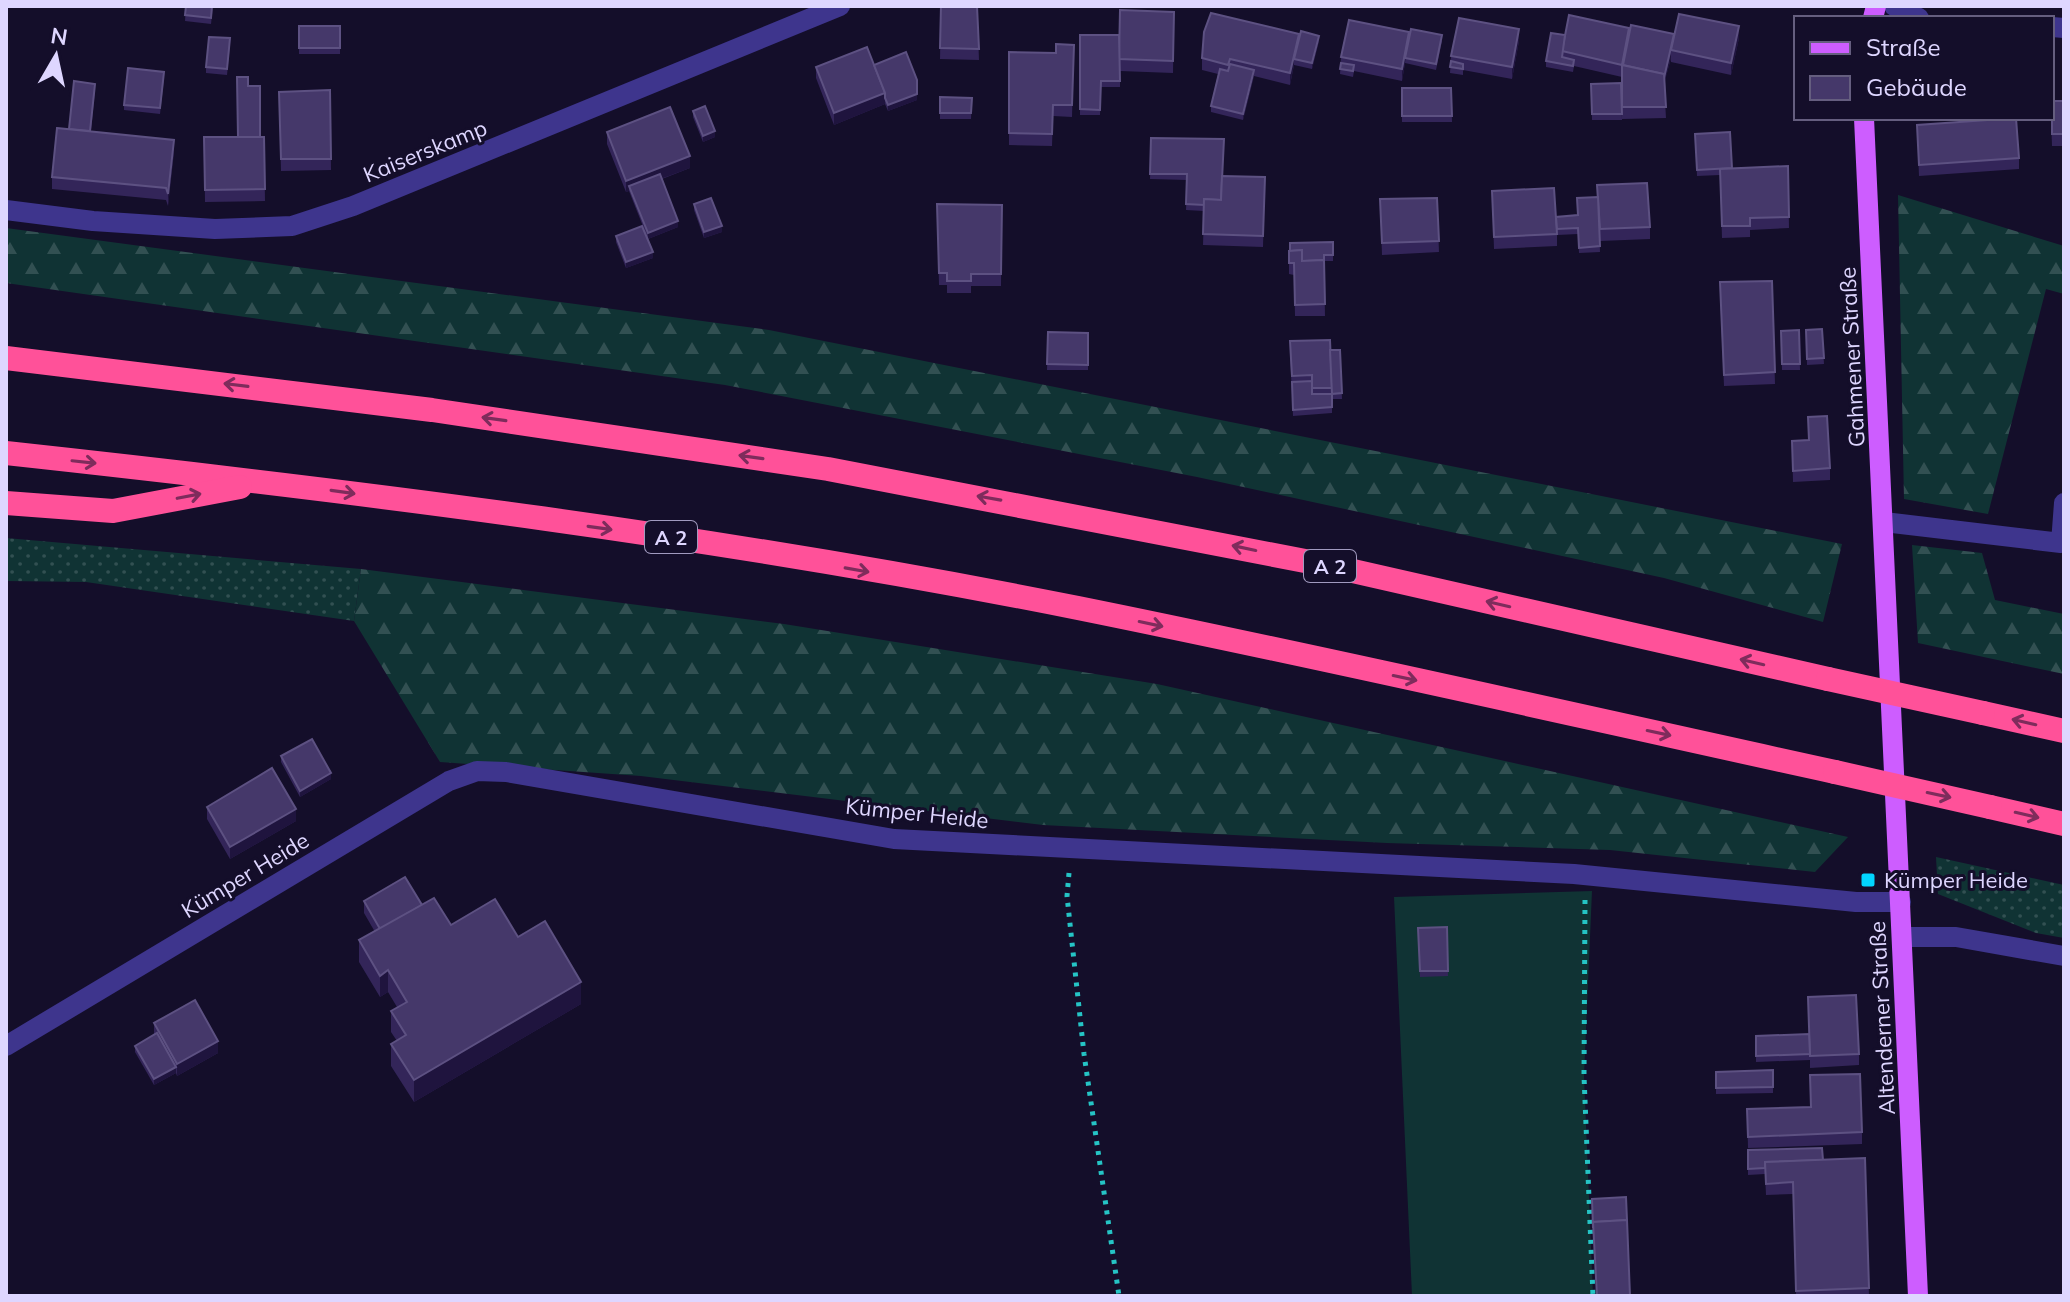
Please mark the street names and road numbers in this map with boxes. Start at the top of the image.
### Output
street label: Kaiserskamp [359,113,491,189]
street label: Gahmener Straße [1833,266,1871,448]
road number: A 2 [645,521,697,553]
road number: A 2 [1304,550,1356,582]
street label: Kümper Heide [844,792,990,834]
street label: Kümper Heide [176,826,314,924]
street label: Altenderner Straße [1863,920,1901,1116]

